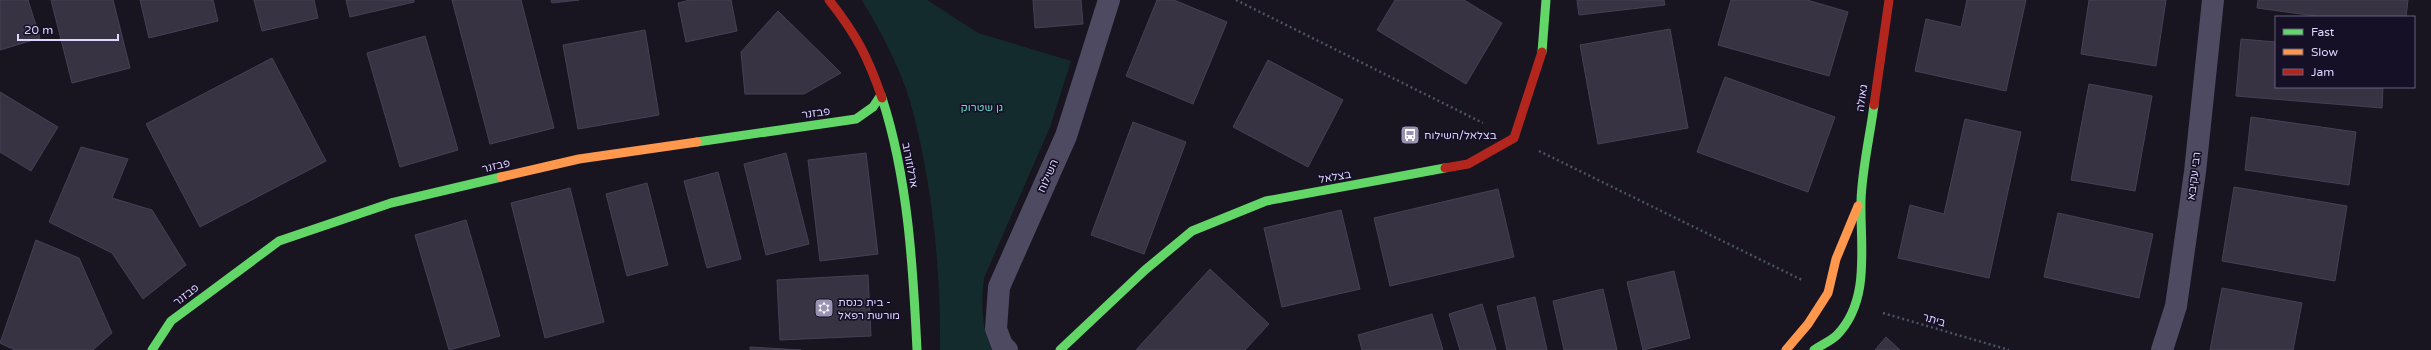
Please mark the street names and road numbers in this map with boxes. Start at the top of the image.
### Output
street label: גאולה [1854,83,1870,113]
street label: פבזנר [801,105,831,121]
street label: ארלוזורוב [899,141,921,189]
street label: רבי עקיבא [2185,151,2203,201]
street label: פבזנר [481,156,511,176]
street label: השילוח [1035,157,1061,195]
street label: בצלאל [1318,168,1352,186]
street label: פבזנר [171,281,201,309]
street label: ביתר [1921,310,1947,330]

